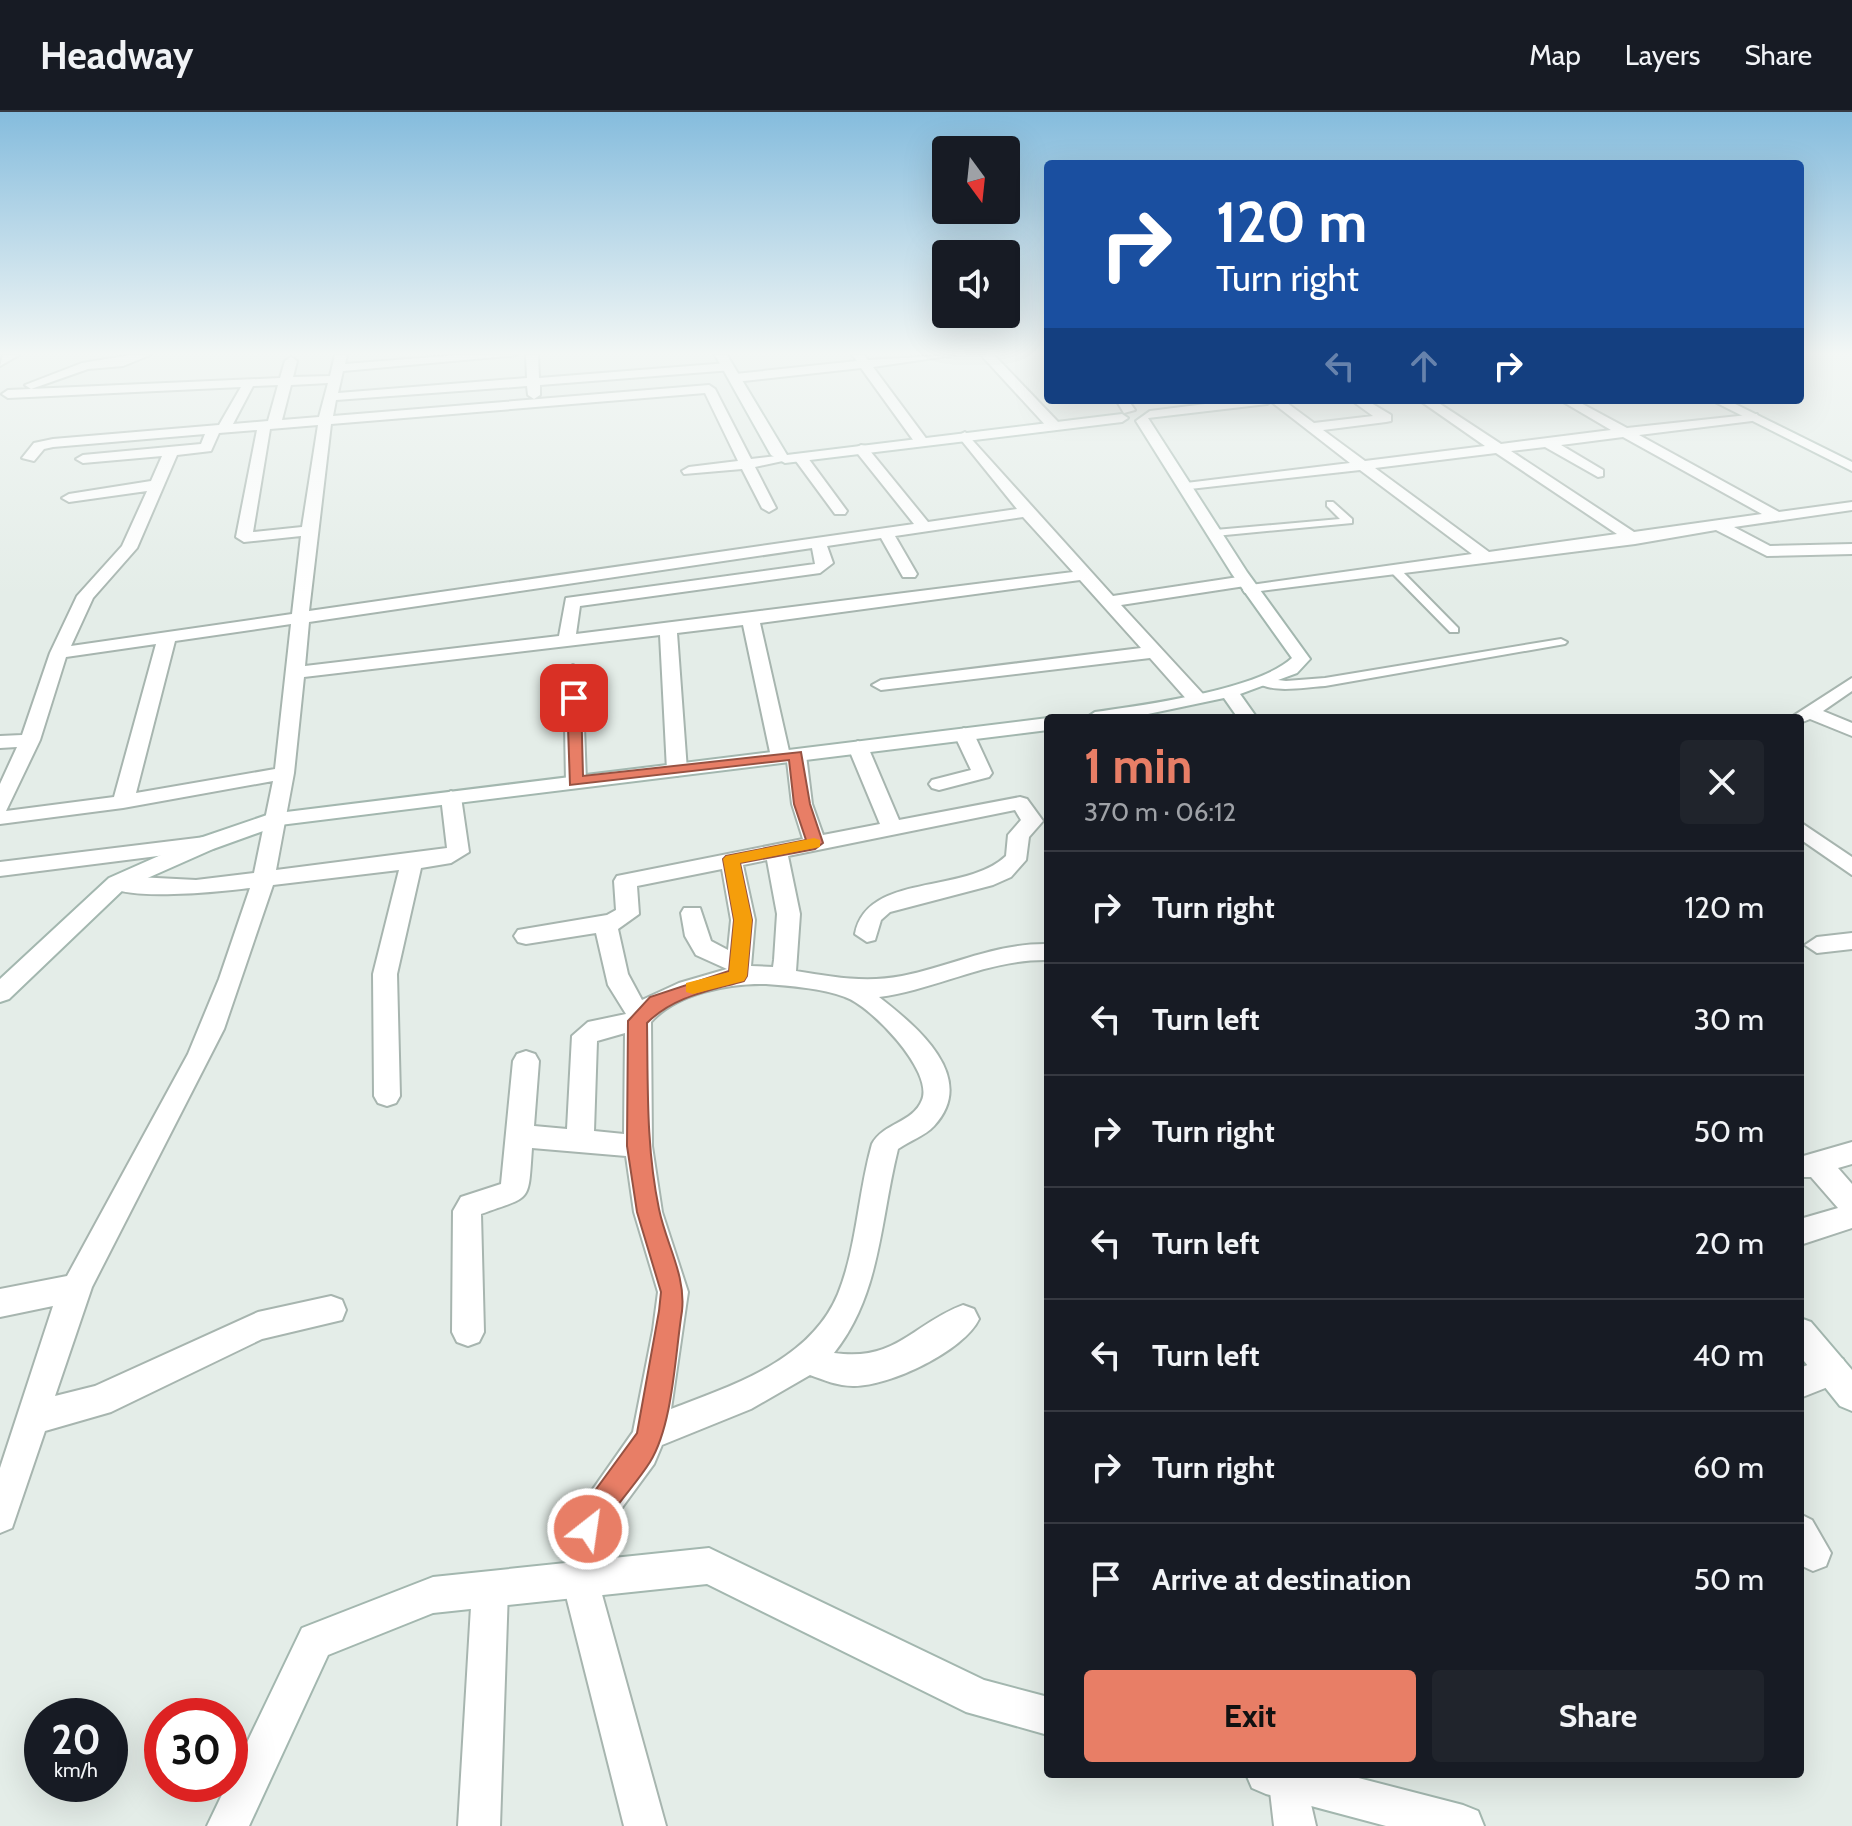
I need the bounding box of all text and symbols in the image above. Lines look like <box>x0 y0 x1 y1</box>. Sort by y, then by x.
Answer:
text: Headway <box>40 32 193 79</box>
text: Map <box>1529 38 1581 72</box>
text: Layers <box>1625 38 1700 72</box>
text: Share <box>1744 38 1812 72</box>
north arrow <box>932 136 1020 224</box>
map controls <box>932 136 1020 328</box>
text: 120 m <box>1216 188 1367 256</box>
icon: right <box>1084 192 1188 296</box>
button: sound <box>932 240 1020 328</box>
text: Turn right <box>1216 256 1359 300</box>
icon: left <box>1318 344 1362 388</box>
icon: ahead <box>1402 344 1446 388</box>
icon: right <box>1486 344 1530 388</box>
pin <box>540 664 608 732</box>
icon: arrive <box>552 676 596 720</box>
text: 1 min <box>1084 737 1192 795</box>
button: close <box>1680 740 1764 824</box>
text: 370 m · 06:12 <box>1084 796 1236 828</box>
icon: right <box>1084 885 1128 929</box>
text: Turn right <box>1152 889 1275 926</box>
text: 120 m <box>1684 889 1764 926</box>
icon: left <box>1084 997 1128 1041</box>
text: Turn left <box>1152 1001 1260 1038</box>
text: 30 m <box>1694 1001 1764 1038</box>
icon: right <box>1084 1109 1128 1153</box>
text: Turn right <box>1152 1113 1275 1150</box>
text: 50 m <box>1694 1113 1764 1150</box>
icon: left <box>1084 1221 1128 1265</box>
text: Turn left <box>1152 1225 1260 1262</box>
text: 20 m <box>1694 1225 1764 1262</box>
icon: left <box>1084 1333 1128 1377</box>
text: Turn left <box>1152 1337 1260 1374</box>
text: 40 m <box>1693 1337 1764 1374</box>
icon: right <box>1084 1445 1128 1489</box>
text: Turn right <box>1152 1449 1275 1486</box>
text: 60 m <box>1693 1449 1764 1486</box>
position arrow <box>546 1487 630 1571</box>
icon: arrive <box>1084 1557 1128 1601</box>
text: Arrive at destination <box>1152 1561 1412 1598</box>
text: 50 m <box>1694 1561 1764 1598</box>
button: Exit <box>1084 1670 1416 1762</box>
button: Share <box>1432 1670 1764 1762</box>
speed limit sign: 30 <box>144 1698 248 1802</box>
text: 20 <box>51 1715 101 1764</box>
text: km/h <box>54 1758 98 1782</box>

